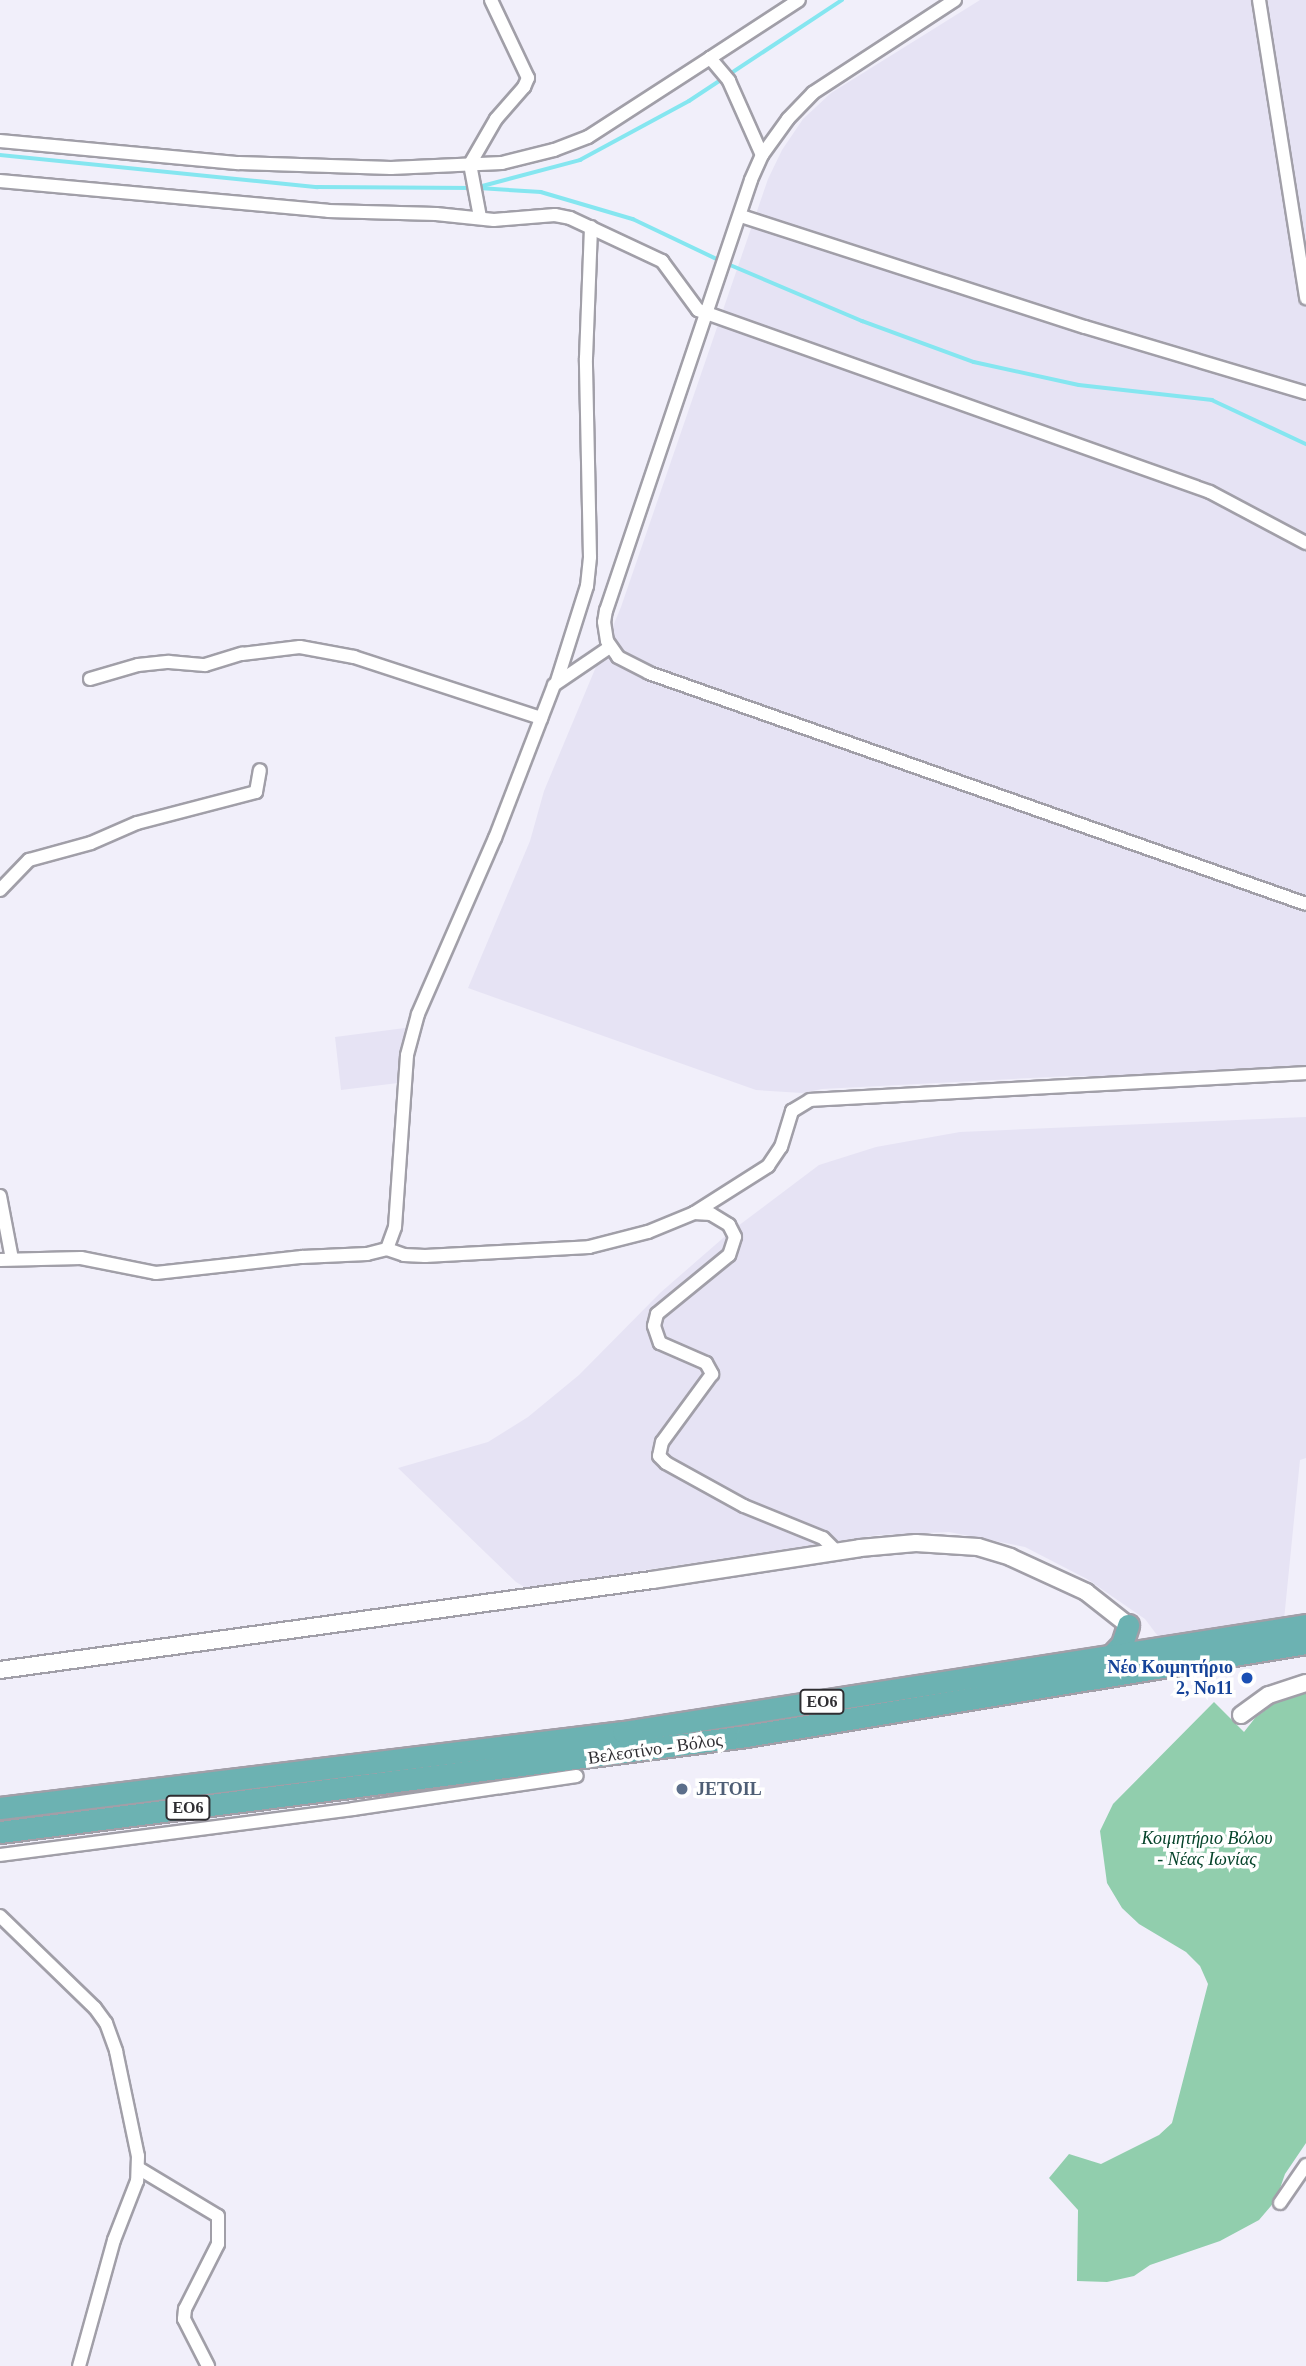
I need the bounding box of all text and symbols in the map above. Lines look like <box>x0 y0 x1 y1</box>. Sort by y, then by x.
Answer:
place label: Νέο Κοιμητήριο 2, Νο11 <box>1107 1657 1233 1700</box>
marker: Νέο Κοιμητήριο 2, Νο11 <box>1239 1670 1255 1686</box>
road number: ΕΟ6 <box>799 1690 845 1714</box>
street label: Βελεστίνο - Βόλος <box>586 1729 724 1769</box>
place label: JETOIL <box>696 1778 762 1800</box>
marker: JETOIL <box>674 1781 690 1797</box>
road number: ΕΟ6 <box>165 1796 211 1820</box>
park label: Κοιμητήριο Βόλου - Νέας Ιωνίας <box>1141 1828 1273 1870</box>

